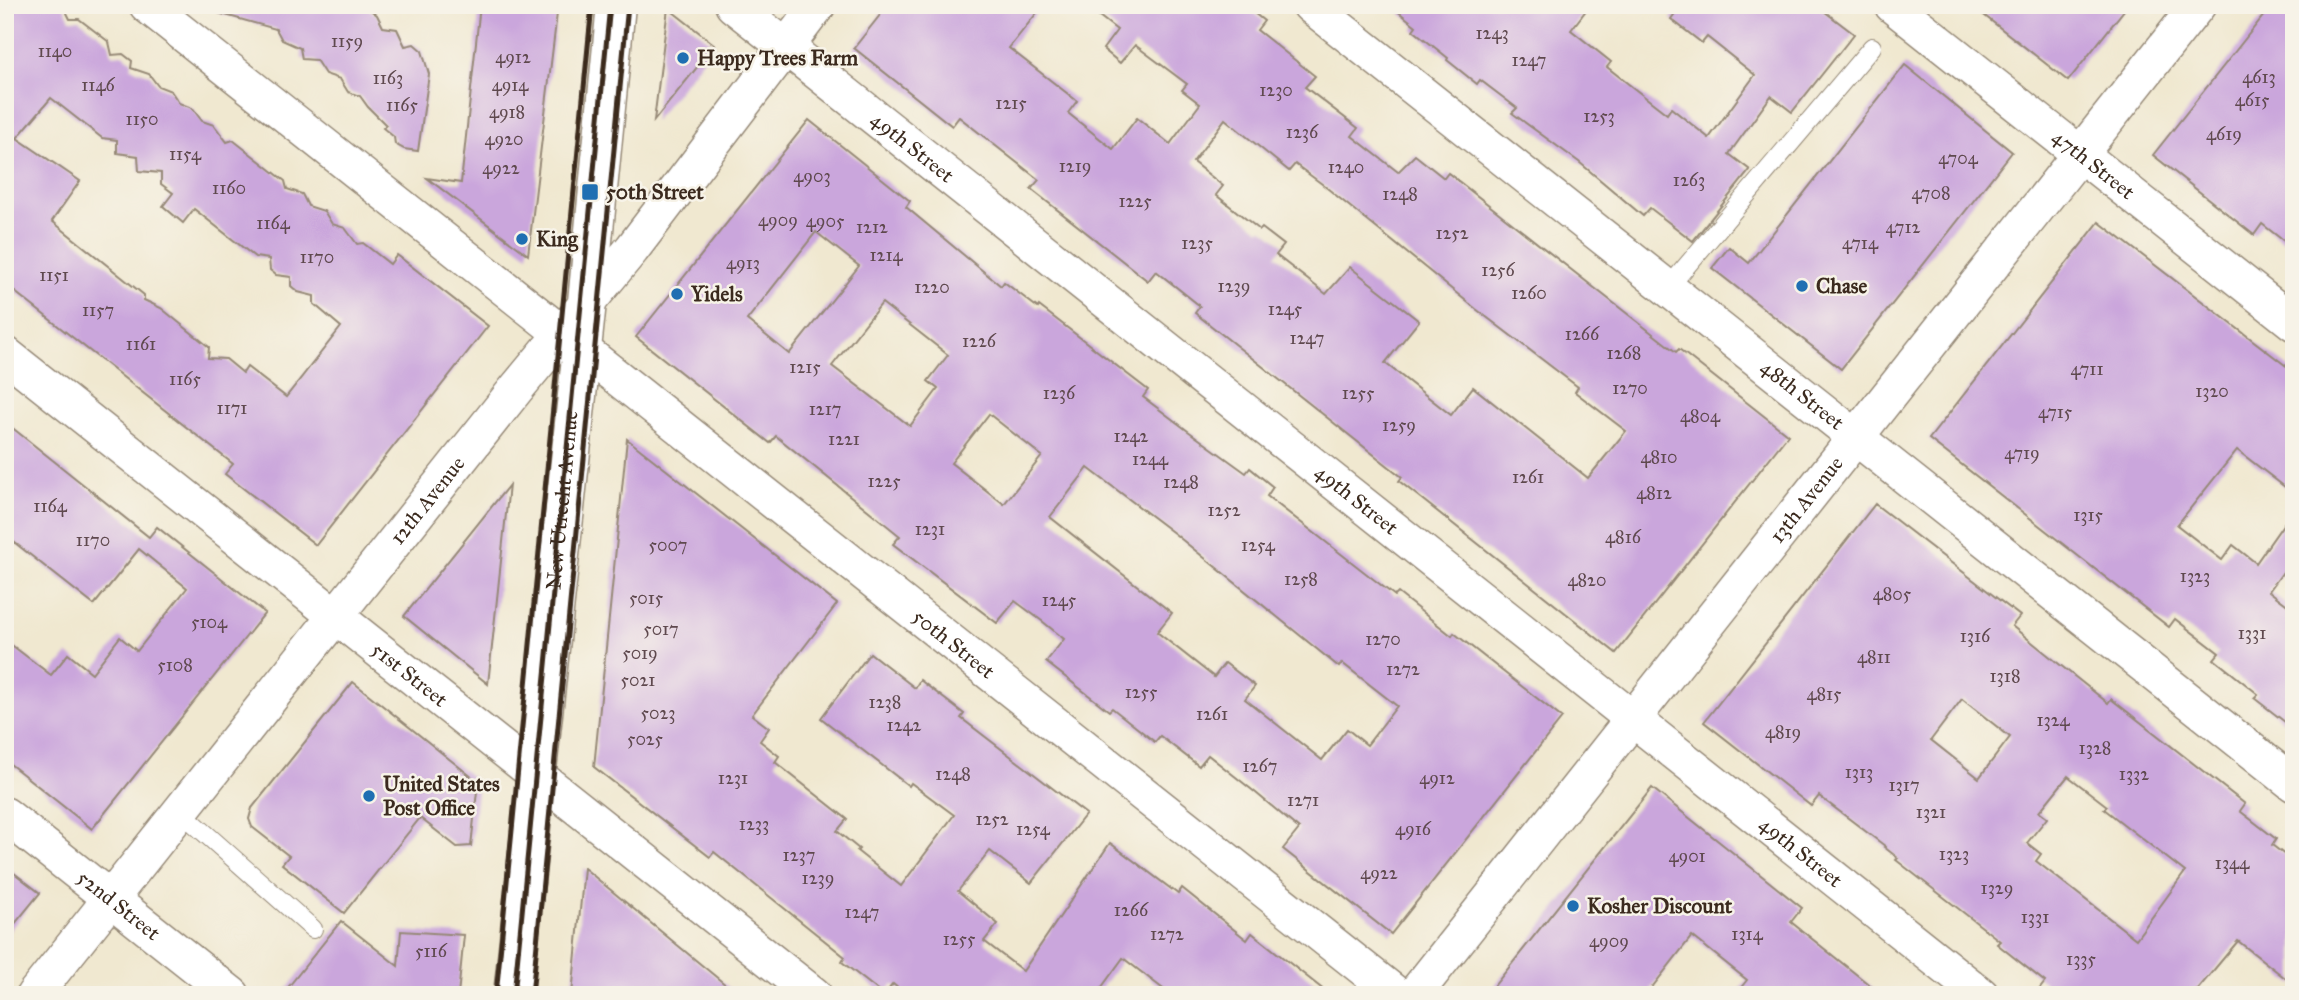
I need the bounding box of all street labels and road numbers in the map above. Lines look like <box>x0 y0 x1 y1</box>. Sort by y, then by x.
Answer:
street label: 49th Street <box>866 106 960 189</box>
street label: 47th Street <box>2047 124 2140 205</box>
street label: 48th Street <box>1756 354 1850 436</box>
street label: New Utrecht Avenue <box>540 409 584 591</box>
street label: 12th Avenue <box>384 451 471 550</box>
street label: 13th Avenue <box>1764 451 1849 548</box>
street label: 49th Street <box>1310 459 1404 541</box>
street label: 50th Street <box>907 603 1001 685</box>
street label: 51st Street <box>366 636 453 713</box>
street label: 49th Street <box>1754 811 1848 893</box>
street label: 52nd Street <box>72 864 166 946</box>

